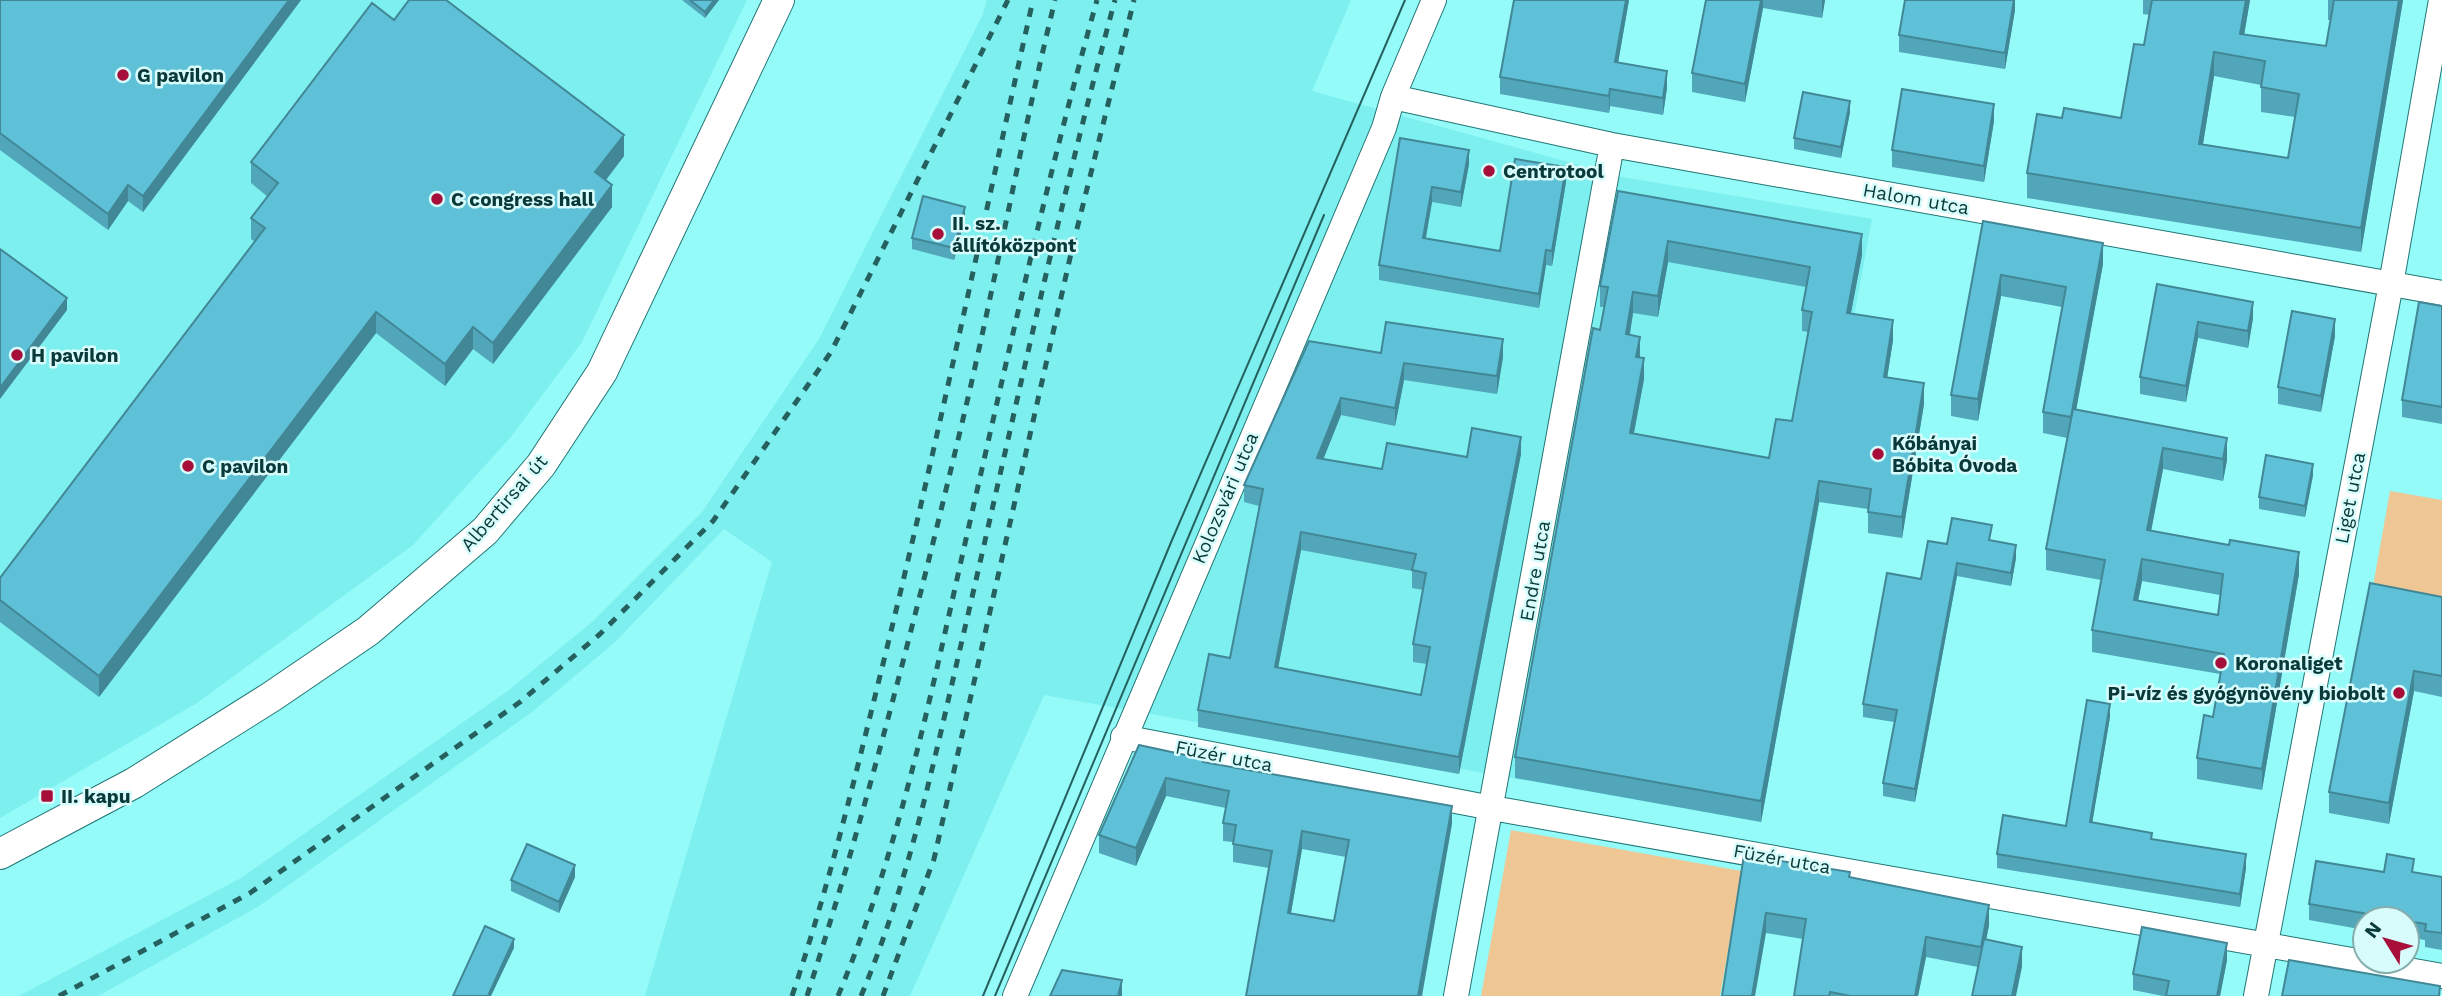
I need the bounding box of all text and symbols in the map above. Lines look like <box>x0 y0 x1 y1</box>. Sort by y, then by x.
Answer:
place label: G pavilon <box>137 64 224 87</box>
marker: G pavilon <box>115 67 131 83</box>
place label: Centrotool <box>1503 160 1604 183</box>
marker: Centrotool <box>1481 163 1497 179</box>
street label: Halom utca <box>1861 178 1971 220</box>
place label: C congress hall <box>451 188 595 211</box>
marker: C congress hall <box>429 191 445 207</box>
place label: II. sz. állítóközpont <box>952 212 1077 257</box>
marker: II. sz. állítóközpont <box>930 226 946 242</box>
place label: H pavilon <box>31 344 119 367</box>
marker: H pavilon <box>9 347 25 363</box>
street label: Kolozsvári utca <box>1187 428 1263 567</box>
place label: Kőbányai Bóbita Óvoda <box>1892 432 2017 477</box>
marker: Kőbányai Bóbita Óvoda <box>1870 446 1886 462</box>
street label: Albertirsai út <box>456 450 552 556</box>
street label: Liget utca <box>2330 450 2370 546</box>
place label: C pavilon <box>202 455 288 478</box>
marker: C pavilon <box>180 458 196 474</box>
street label: Endre utca <box>1515 519 1555 623</box>
place label: Koronaliget <box>2235 652 2343 675</box>
marker: Koronaliget <box>2213 655 2229 671</box>
place label: Pi-víz és gyógynövény biobolt <box>2107 682 2386 705</box>
marker: Pi-víz és gyógynövény biobolt <box>2391 685 2407 701</box>
street label: Füzér utca <box>1174 735 1275 777</box>
place label: II. kapu <box>61 785 130 808</box>
marker: II. kapu <box>39 788 55 804</box>
street label: Füzér utca <box>1732 839 1833 879</box>
north arrow <box>2351 905 2421 975</box>
text: N <box>2359 918 2386 943</box>

